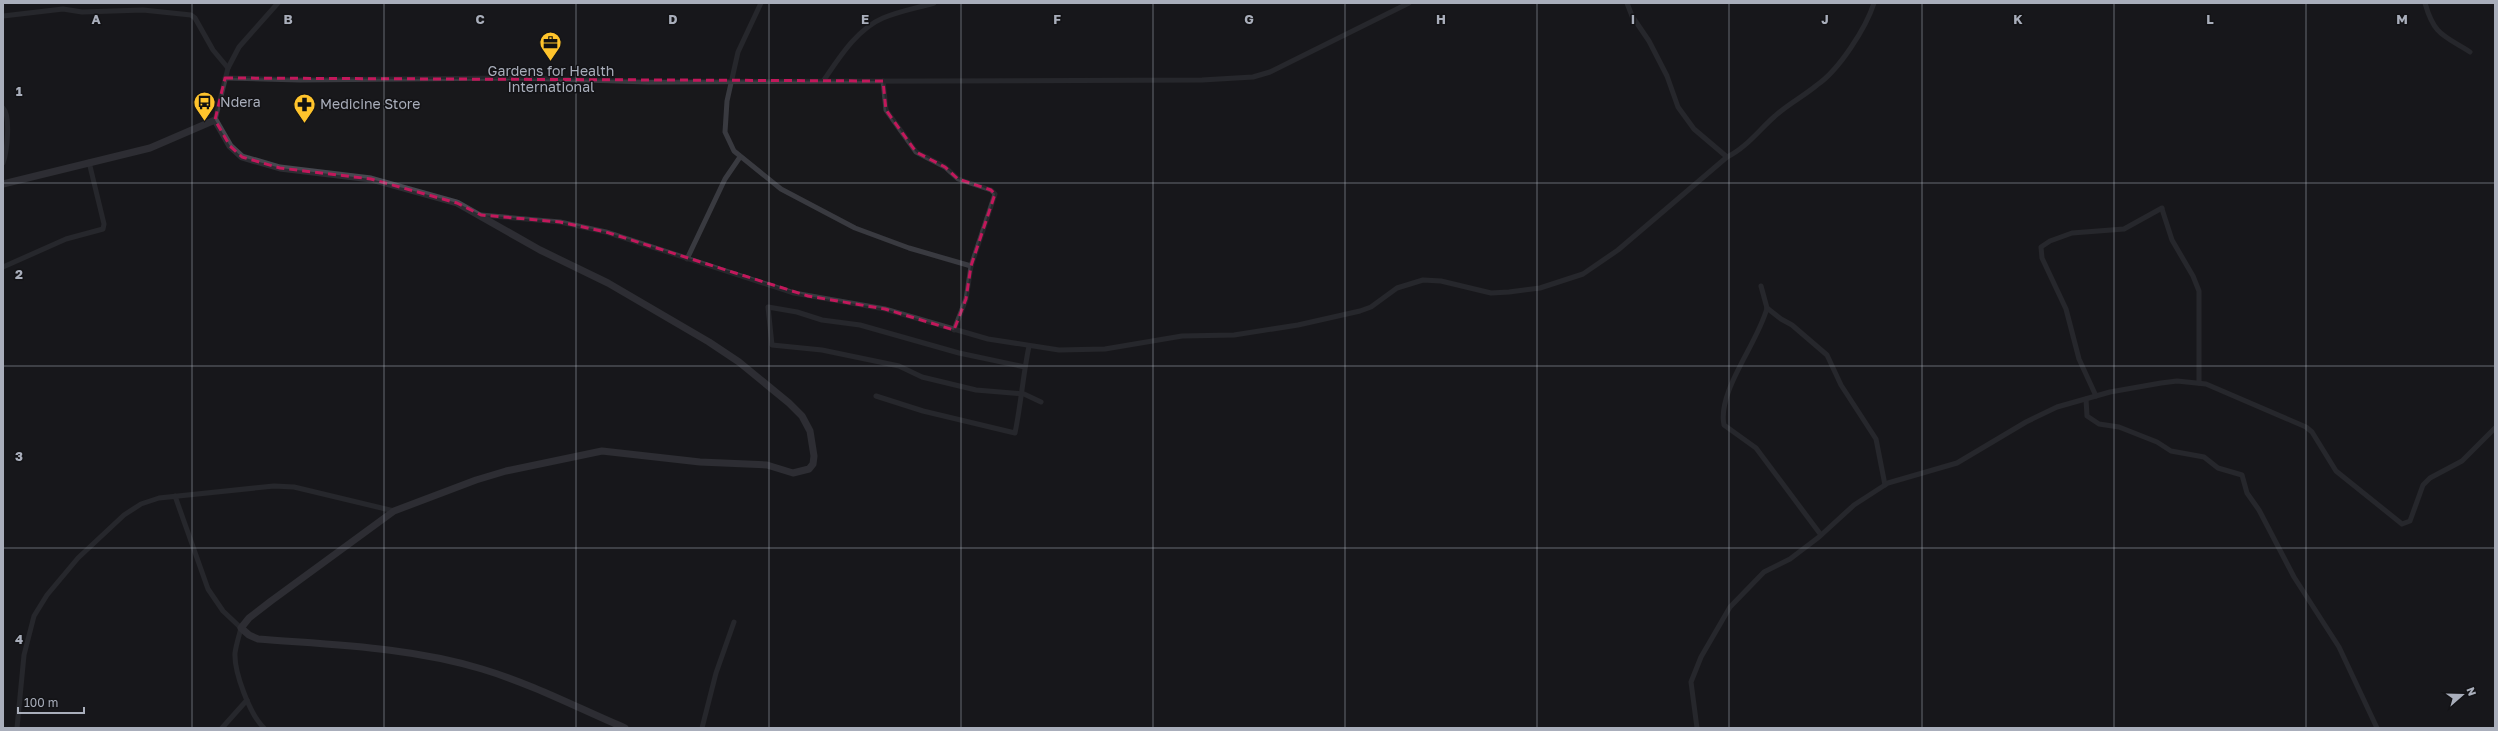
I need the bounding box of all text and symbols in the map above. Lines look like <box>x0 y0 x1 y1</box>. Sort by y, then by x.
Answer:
text: A <box>91 11 101 27</box>
text: B <box>283 11 293 27</box>
text: C <box>475 11 485 27</box>
text: D <box>668 11 678 27</box>
text: E <box>861 11 869 27</box>
text: F <box>1053 11 1061 27</box>
text: G <box>1244 11 1254 27</box>
text: H <box>1436 11 1446 27</box>
text: I <box>1631 11 1635 27</box>
text: J <box>1821 11 1829 27</box>
text: K <box>2013 11 2023 27</box>
text: L <box>2206 11 2214 27</box>
text: M <box>2396 11 2408 27</box>
office icon: Gardens for Health International <box>538 30 564 63</box>
place label: Gardens for Health International <box>488 62 614 95</box>
text: 1 <box>16 83 23 99</box>
bus stop icon: Ndera <box>191 89 217 122</box>
pharmacy icon: Medicine Store <box>291 91 317 124</box>
place label: Ndera <box>220 93 261 110</box>
place label: Medicine Store <box>320 95 420 112</box>
text: 2 <box>15 266 23 282</box>
text: 3 <box>15 448 23 464</box>
text: 4 <box>15 631 23 647</box>
north arrow <box>2442 675 2482 715</box>
text: N <box>2464 685 2479 698</box>
scale bar <box>18 689 84 715</box>
text: 100 m <box>24 695 58 710</box>

